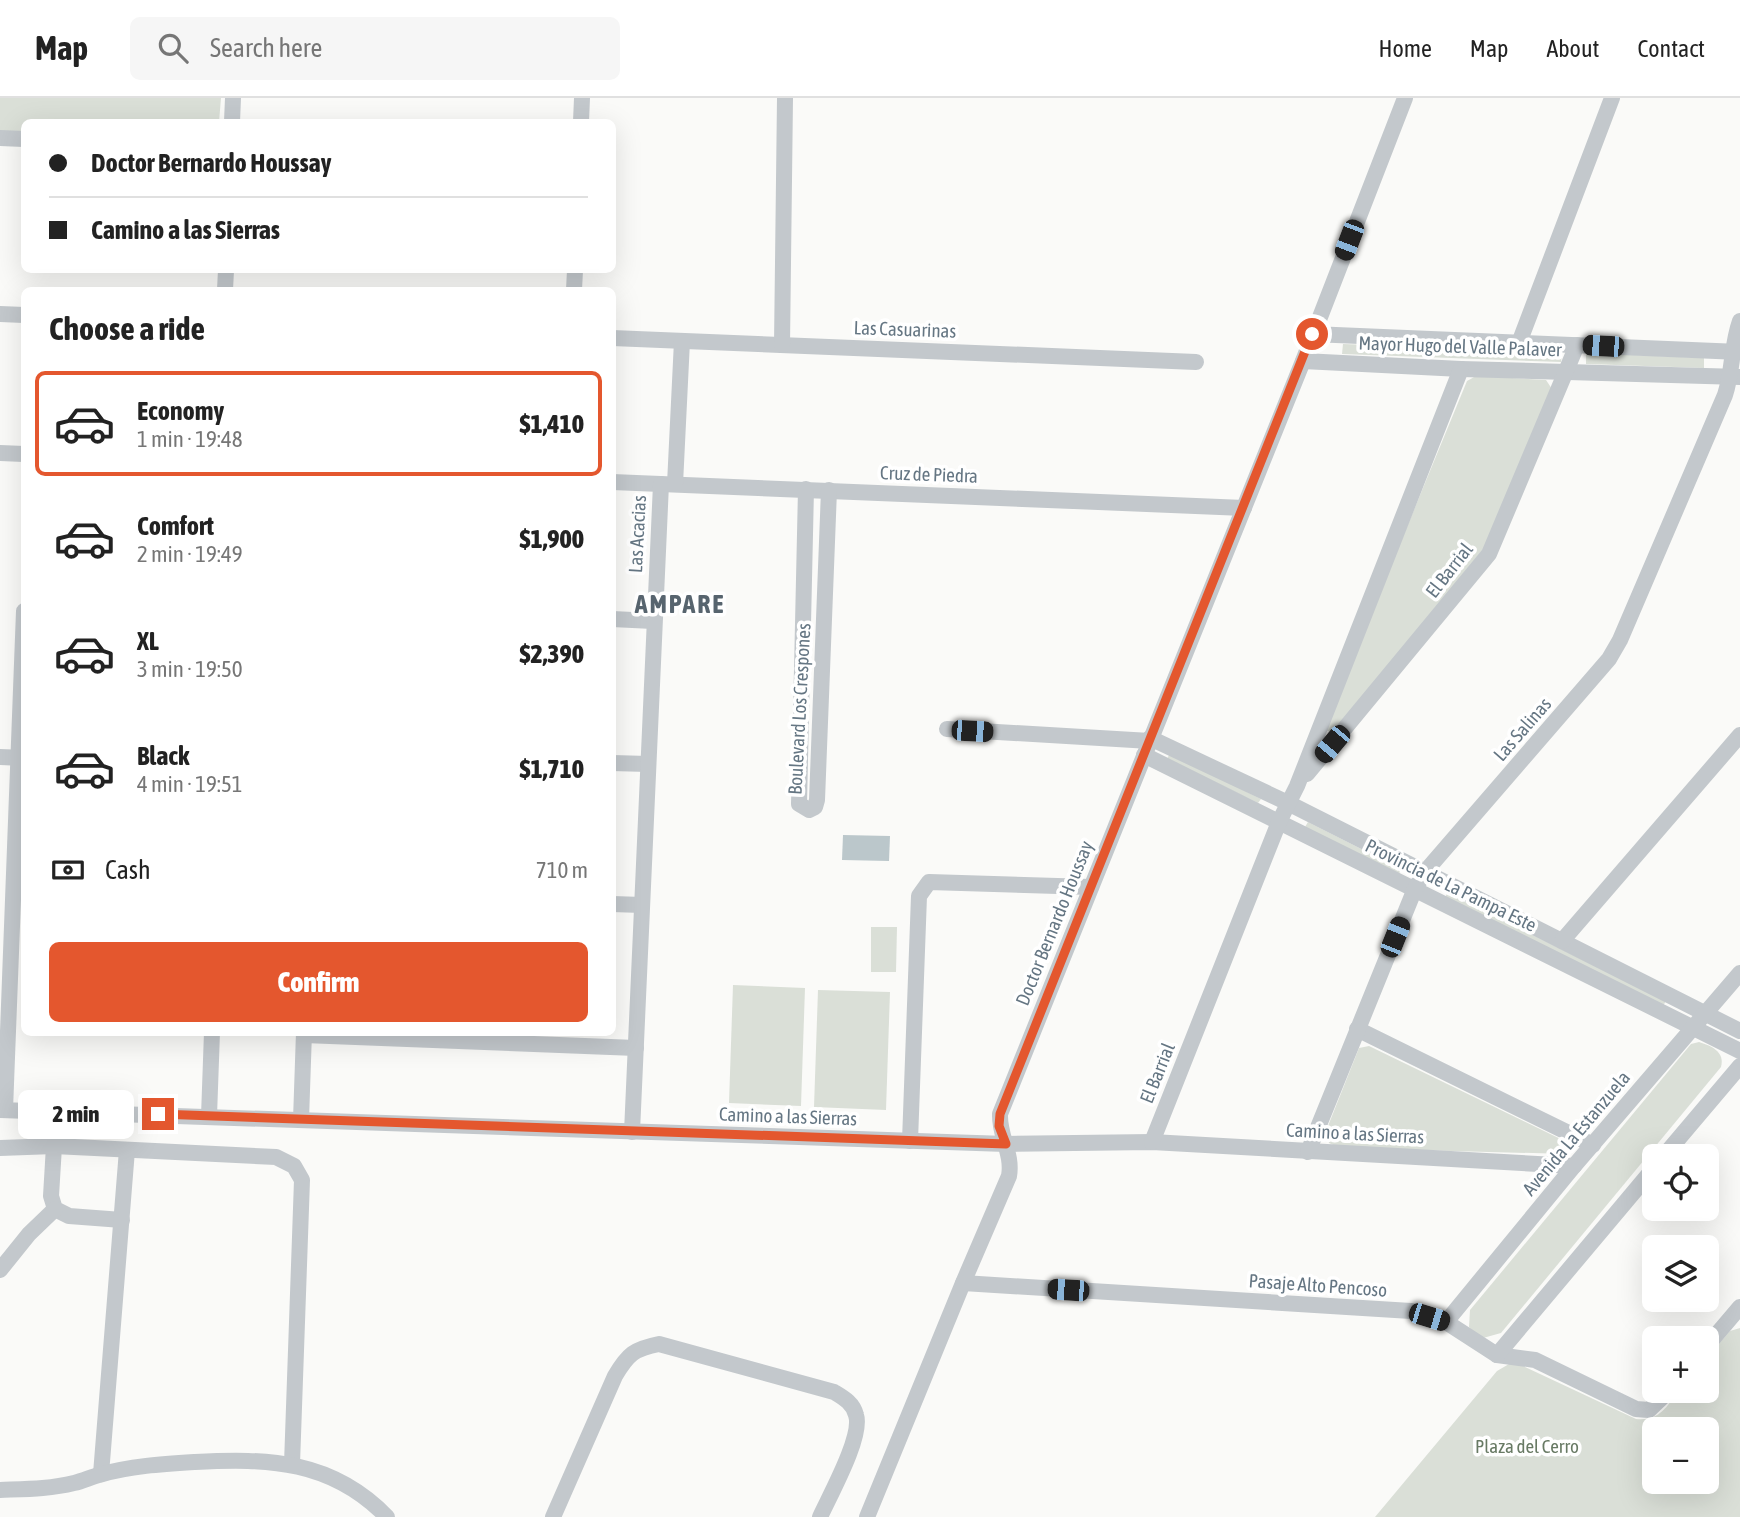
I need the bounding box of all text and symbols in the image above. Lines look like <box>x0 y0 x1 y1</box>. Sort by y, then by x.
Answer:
search box <box>130 17 620 80</box>
text: Map <box>35 29 88 67</box>
icon: search <box>154 29 192 67</box>
text: Search here <box>210 33 322 63</box>
text: Home <box>1378 35 1432 62</box>
text: Map <box>1470 35 1508 62</box>
text: About <box>1546 35 1599 62</box>
text: Contact <box>1637 35 1705 62</box>
text: Doctor Bernardo Houssay <box>91 148 331 178</box>
text: Camino a las Sierras <box>91 215 280 245</box>
car <box>1332 217 1367 263</box>
text: Choose a ride <box>49 310 205 347</box>
street label: Las Casuarinas <box>853 316 957 342</box>
route start <box>1296 318 1328 350</box>
street label: Mayor Hugo del Valle Palaver <box>1358 331 1562 361</box>
car <box>1582 334 1625 358</box>
icon: car <box>53 392 116 455</box>
text: Economy <box>137 396 224 426</box>
text: $1,410 <box>520 409 584 439</box>
text: 1 min · 19:48 <box>137 426 243 452</box>
street label: Cruz de Piedra <box>880 461 978 487</box>
street label: Las Acacias <box>624 494 650 573</box>
icon: car <box>53 507 116 570</box>
text: Comfort <box>137 511 214 541</box>
text: $1,900 <box>520 524 584 554</box>
street label: El Barrial <box>1421 538 1477 602</box>
text: 2 min · 19:49 <box>137 541 243 567</box>
district label: AMPARE <box>634 589 725 619</box>
icon: car <box>53 622 116 685</box>
street label: Boulevard Los Crespones <box>784 622 814 795</box>
text: XL <box>137 626 159 656</box>
text: $2,390 <box>520 639 584 669</box>
text: 3 min · 19:50 <box>137 656 243 682</box>
street label: Las Salinas <box>1489 693 1556 765</box>
car <box>951 719 994 743</box>
car <box>1311 721 1354 767</box>
icon: car <box>53 737 116 800</box>
text: Black <box>137 741 189 771</box>
text: $1,710 <box>520 754 584 784</box>
text: 4 min · 19:51 <box>137 771 243 797</box>
street label: Provincia de La Pampa Este <box>1362 834 1540 936</box>
street label: Doctor Bernardo Houssay <box>1011 837 1097 1009</box>
icon: cash <box>49 851 87 889</box>
text: Cash <box>105 855 151 885</box>
text: 710 m <box>536 857 588 883</box>
car <box>1378 914 1413 960</box>
button: Confirm <box>49 942 588 1022</box>
street label: El Barrial <box>1135 1040 1179 1106</box>
street label: Avenida La Estanzuela <box>1518 1066 1634 1200</box>
callout: 2 min <box>18 1090 134 1138</box>
route end <box>142 1098 174 1130</box>
text: 2 min <box>53 1101 99 1127</box>
street label: Camino a las Sierras <box>719 1103 858 1129</box>
street label: Camino a las Sierras <box>1285 1118 1425 1148</box>
map controls <box>1642 1144 1719 1494</box>
button: locate <box>1642 1144 1719 1221</box>
button: layers <box>1642 1235 1719 1312</box>
street label: Pasaje Alto Pencoso <box>1248 1269 1388 1301</box>
car <box>1047 1278 1090 1302</box>
car <box>1406 1301 1453 1333</box>
button: + <box>1642 1326 1719 1403</box>
button: − <box>1642 1417 1719 1494</box>
park label: Plaza del Cerro <box>1475 1435 1579 1457</box>

